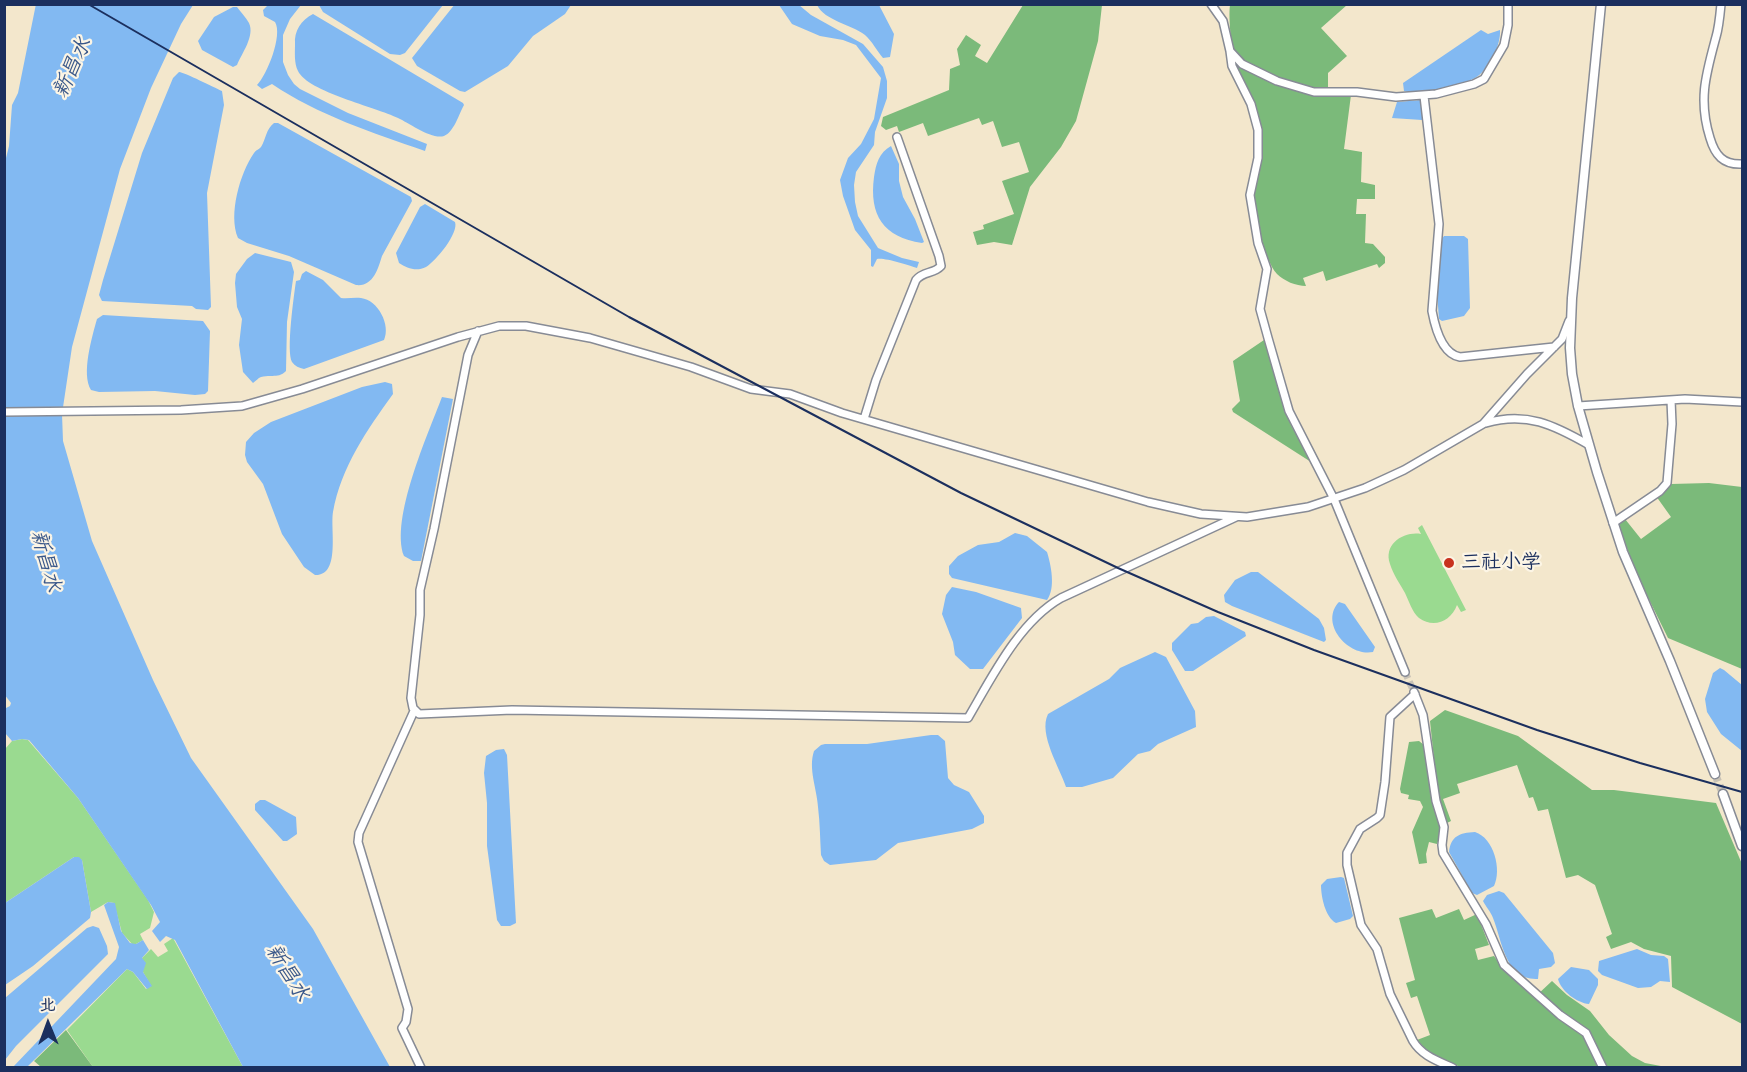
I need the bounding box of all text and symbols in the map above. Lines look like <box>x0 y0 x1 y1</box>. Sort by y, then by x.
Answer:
water label: 新昌水 <box>48 34 98 102</box>
water label: 新昌水 <box>25 527 65 595</box>
place label: 三社小学 <box>1461 551 1541 575</box>
marker: 三社小学 <box>1442 556 1456 570</box>
water label: 新昌水 <box>260 940 314 1006</box>
north arrow <box>18 994 78 1054</box>
text: 北 <box>39 996 56 1015</box>

